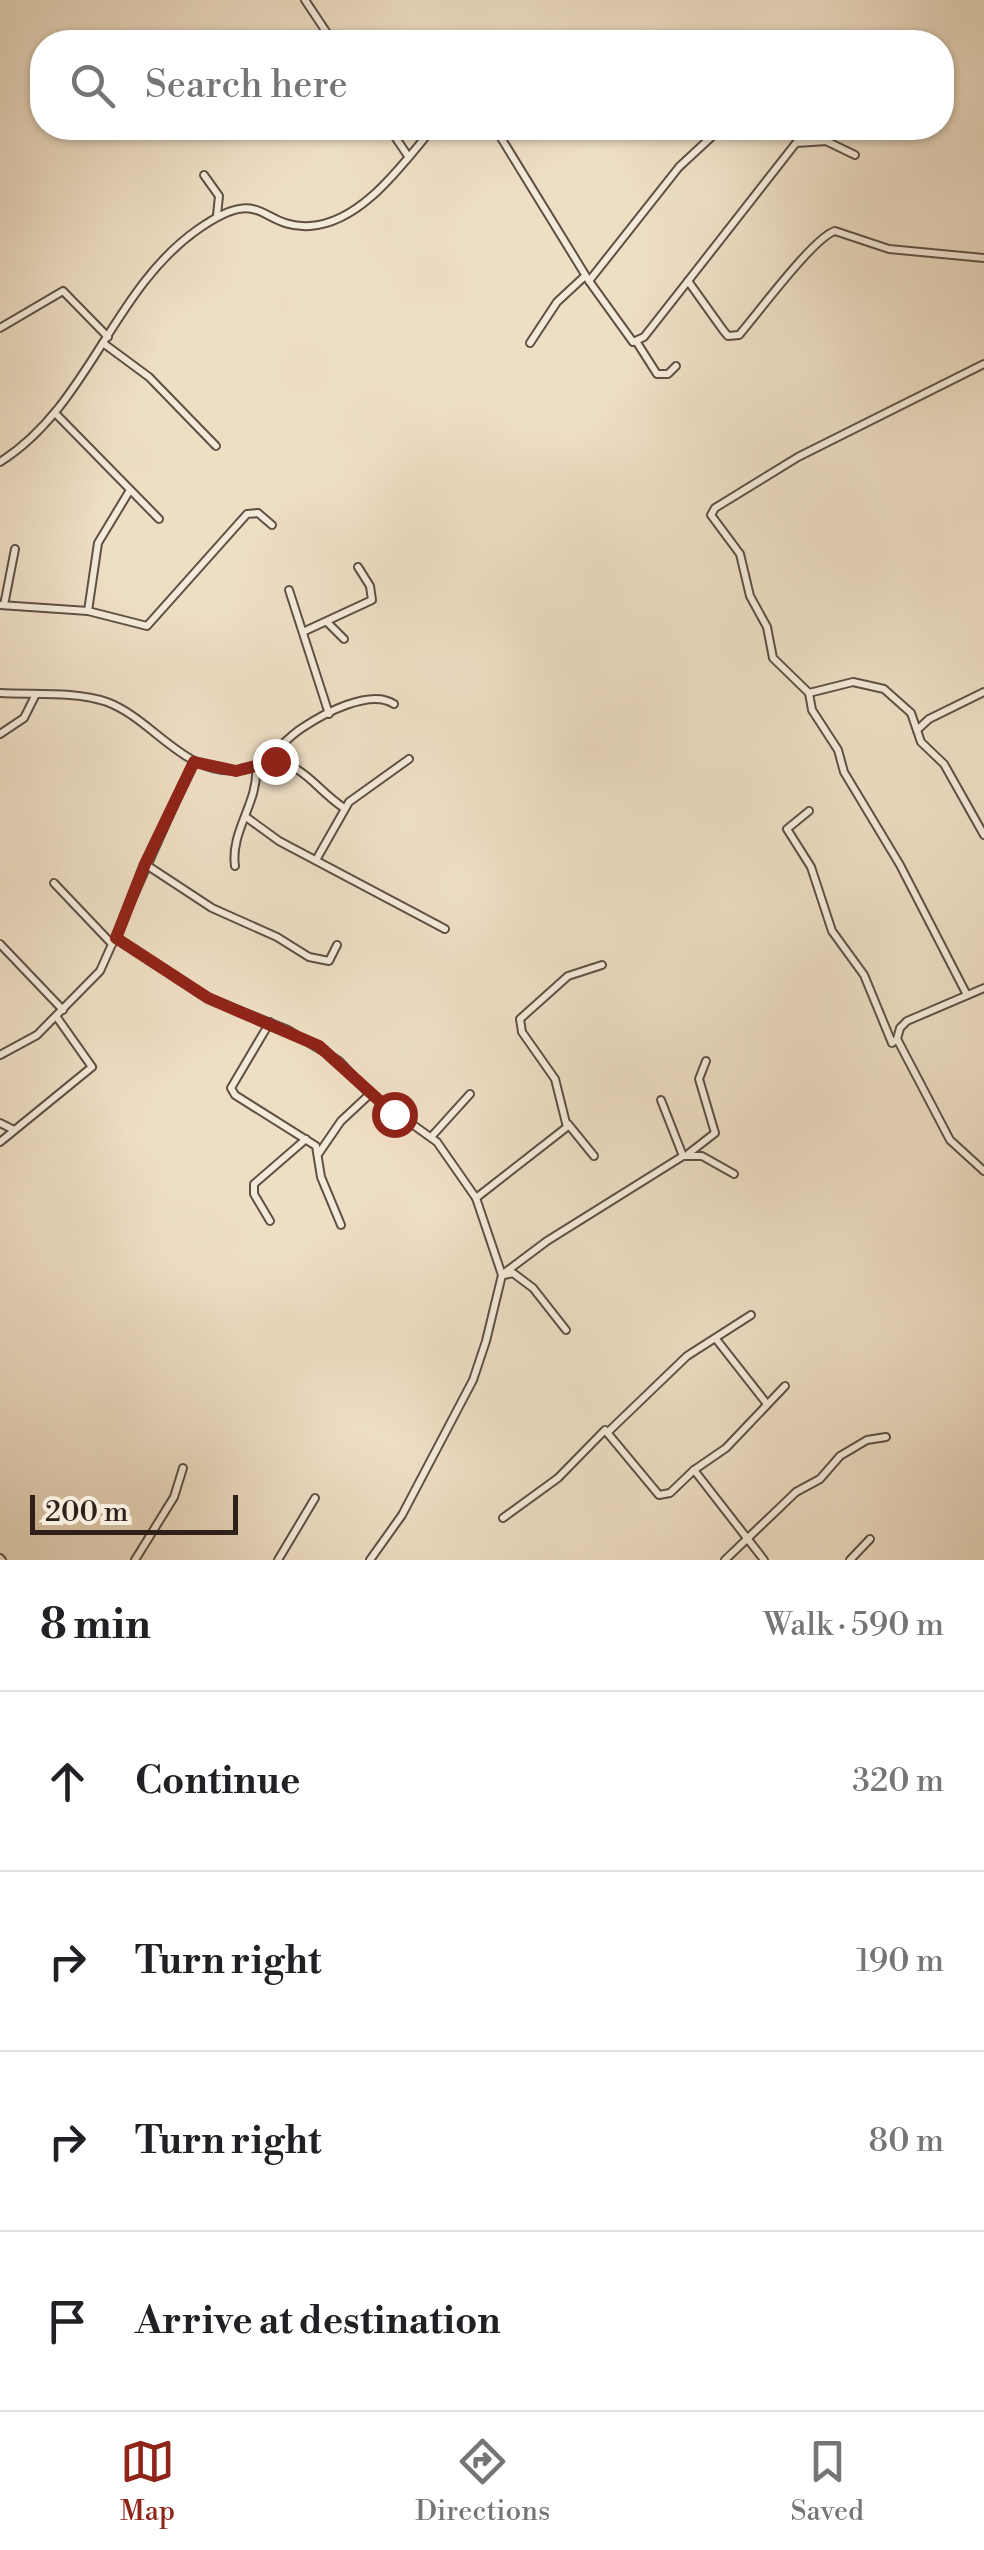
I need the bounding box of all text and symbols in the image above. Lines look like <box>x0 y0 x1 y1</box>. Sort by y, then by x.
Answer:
search box <box>30 30 954 140</box>
icon: search <box>65 58 120 113</box>
text: Search here <box>145 62 348 109</box>
route end <box>253 739 299 785</box>
route start <box>372 1092 418 1138</box>
scale bar <box>30 1490 238 1534</box>
text: 200 m <box>45 1495 128 1530</box>
text: 8 min <box>40 1599 151 1652</box>
text: Walk · 590 m <box>763 1605 944 1645</box>
icon: ahead <box>40 1754 95 1809</box>
text: Continue <box>135 1758 300 1805</box>
text: 320 m <box>852 1761 944 1801</box>
icon: right <box>40 1934 95 1989</box>
text: Turn right <box>135 1938 321 1985</box>
text: 190 m <box>856 1941 944 1981</box>
icon: right <box>40 2114 95 2169</box>
text: Turn right <box>135 2118 321 2165</box>
text: 80 m <box>869 2121 944 2161</box>
icon: arrive <box>40 2294 95 2349</box>
text: Arrive at destination <box>135 2298 501 2345</box>
tab: Map <box>120 2434 175 2529</box>
tab: Directions <box>415 2434 550 2529</box>
tab: Saved <box>790 2434 864 2529</box>

